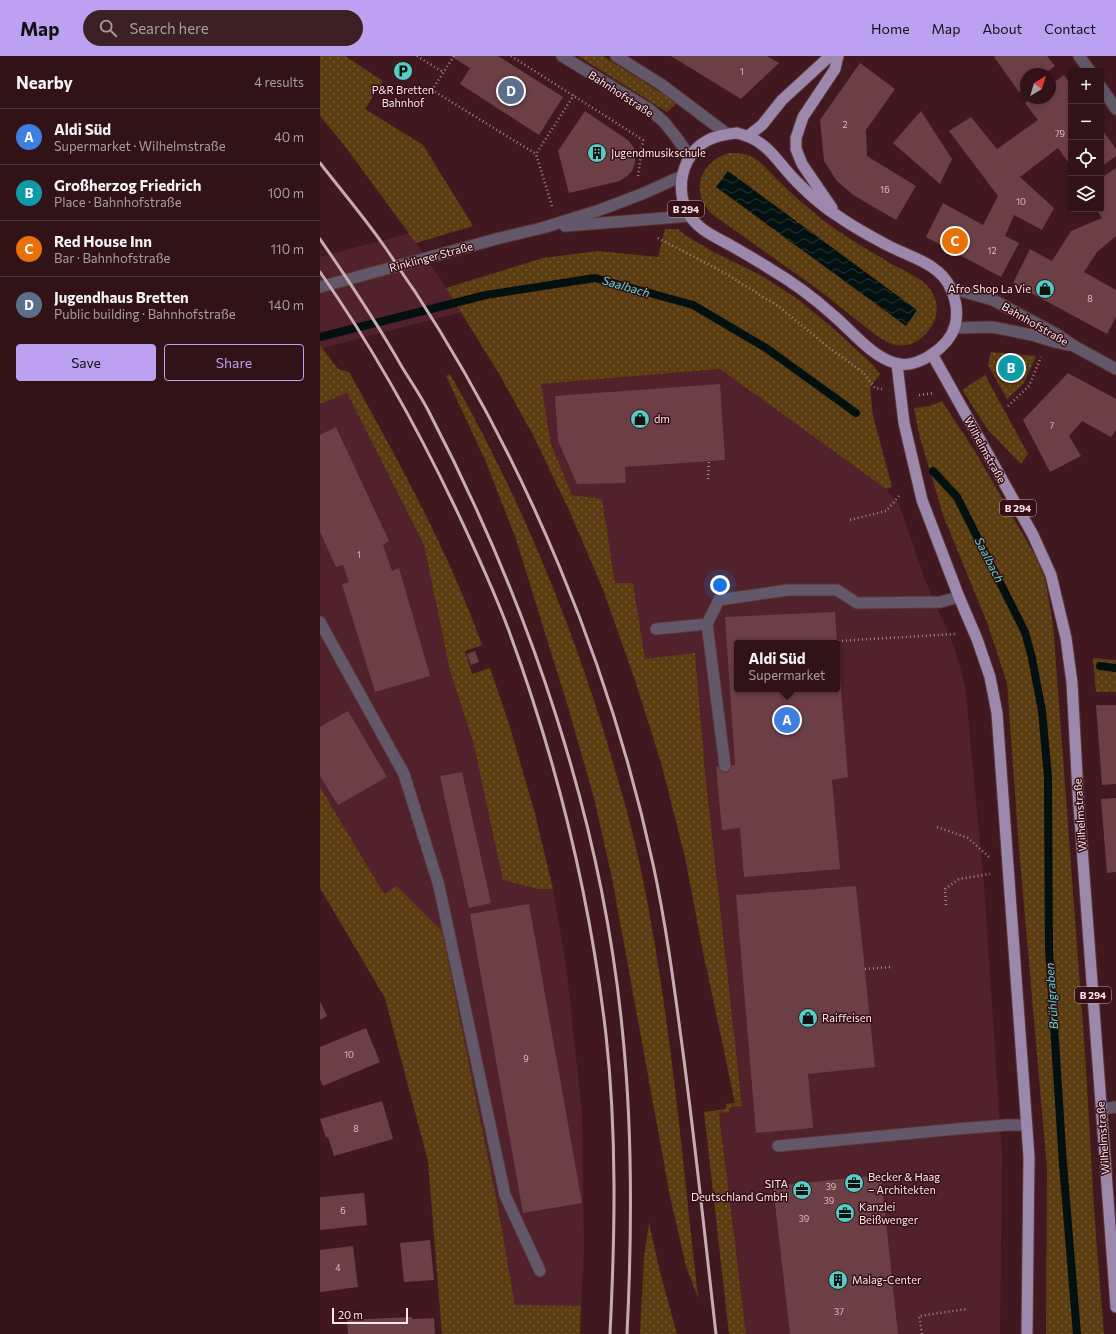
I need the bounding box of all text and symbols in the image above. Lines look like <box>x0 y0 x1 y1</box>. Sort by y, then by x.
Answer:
search box <box>83 10 363 46</box>
text: Map <box>20 17 59 40</box>
icon: search <box>97 17 119 39</box>
text: Search here <box>129 19 209 37</box>
text: Home <box>871 20 910 37</box>
text: Map <box>932 20 960 37</box>
text: About <box>982 20 1022 37</box>
text: Contact <box>1044 20 1096 37</box>
parking icon: P&R Bretten Bahnhof <box>392 60 414 82</box>
house number: 1 <box>740 66 744 77</box>
street label: Bahnhofstraße <box>587 68 656 119</box>
north arrow <box>1020 68 1056 104</box>
map controls <box>1068 68 1104 212</box>
button: + <box>1068 68 1104 104</box>
text: Nearby <box>16 72 73 93</box>
text: 4 results <box>254 74 304 90</box>
pin: D <box>498 76 524 106</box>
place label: P&R Bretten Bahnhof <box>372 83 434 109</box>
button: − <box>1068 104 1104 140</box>
house number: 2 <box>843 119 848 130</box>
text: Aldi Süd <box>54 120 111 138</box>
house number: 79 <box>1055 128 1065 139</box>
text: A <box>24 129 34 145</box>
text: 40 m <box>274 129 304 145</box>
text: Supermarket · Wilhelmstraße <box>54 138 226 154</box>
button: locate <box>1068 140 1104 176</box>
building icon: Jugendmusikschule <box>586 142 608 164</box>
place label: Jugendmusikschule <box>611 146 706 160</box>
text: Großherzog Friedrich <box>54 176 201 194</box>
button: layers <box>1068 176 1104 212</box>
house number: 16 <box>880 184 890 195</box>
text: B <box>25 185 33 201</box>
text: 100 m <box>268 185 304 201</box>
text: Place · Bahnhofstraße <box>54 194 182 210</box>
house number: 10 <box>1016 196 1026 207</box>
road number: B 294 <box>668 201 704 217</box>
pin: C <box>942 226 968 256</box>
text: Red House Inn <box>54 232 152 250</box>
street label: Rinklinger Straße <box>388 239 474 274</box>
text: C <box>25 241 33 257</box>
text: 110 m <box>271 241 304 257</box>
house number: 12 <box>988 245 996 256</box>
text: Bar · Bahnhofstraße <box>54 250 170 266</box>
water label: Saalbach <box>601 273 652 300</box>
shop icon: Afro Shop La Vie <box>1034 278 1056 300</box>
place label: Afro Shop La Vie <box>948 282 1031 295</box>
text: Jugendhaus Bretten <box>54 288 189 306</box>
house number: 8 <box>1087 293 1093 304</box>
text: D <box>24 297 34 313</box>
text: 140 m <box>268 297 304 313</box>
street label: Bahnhofstraße <box>1000 299 1071 348</box>
text: Public building · Bahnhofstraße <box>54 306 236 322</box>
button: Save <box>16 344 156 381</box>
button: Share <box>164 344 304 381</box>
pin: B <box>998 353 1024 383</box>
shop icon: dm <box>629 408 651 430</box>
place label: dm <box>654 412 670 425</box>
street label: Wilhelmstraße <box>962 415 1009 485</box>
house number: 7 <box>1050 420 1055 431</box>
road number: B 294 <box>1000 500 1036 516</box>
water label: Saalbach <box>973 535 1007 585</box>
house number: 1 <box>357 549 361 560</box>
your location <box>710 575 730 595</box>
popup <box>734 640 840 692</box>
text: Aldi Süd <box>749 649 806 667</box>
text: Supermarket <box>749 667 825 683</box>
pin: A <box>774 705 800 735</box>
street label: Wilhelmstraße <box>1070 778 1089 852</box>
water label: Brühlgraben <box>1042 962 1060 1030</box>
road number: B 294 <box>1075 987 1111 1003</box>
shop icon: Raiffeisen <box>797 1007 819 1029</box>
place label: Raiffeisen <box>822 1011 872 1024</box>
house number: 10 <box>344 1049 354 1060</box>
house number: 9 <box>523 1053 529 1064</box>
street label: Wilhelmstraße <box>1093 1101 1112 1175</box>
house number: 8 <box>353 1123 359 1134</box>
place label: Becker & Haag – Architekten <box>868 1170 940 1196</box>
office icon: Becker & Haag – Architekten <box>843 1172 865 1194</box>
place label: SITA Deutschland GmbH <box>691 1177 788 1203</box>
office icon: SITA Deutschland GmbH <box>791 1179 813 1201</box>
house number: 39 <box>826 1181 836 1192</box>
house number: 39 <box>824 1195 834 1206</box>
place label: Kanzlei Beißwenger <box>859 1200 919 1226</box>
office icon: Kanzlei Beißwenger <box>834 1202 856 1224</box>
house number: 6 <box>340 1205 346 1216</box>
house number: 39 <box>799 1213 809 1224</box>
house number: 4 <box>335 1262 341 1273</box>
building icon: Malag-Center <box>827 1269 849 1291</box>
place label: Malag-Center <box>852 1273 922 1286</box>
scale bar <box>332 1306 408 1325</box>
house number: 37 <box>834 1306 844 1317</box>
text: 20 m <box>338 1308 363 1321</box>

